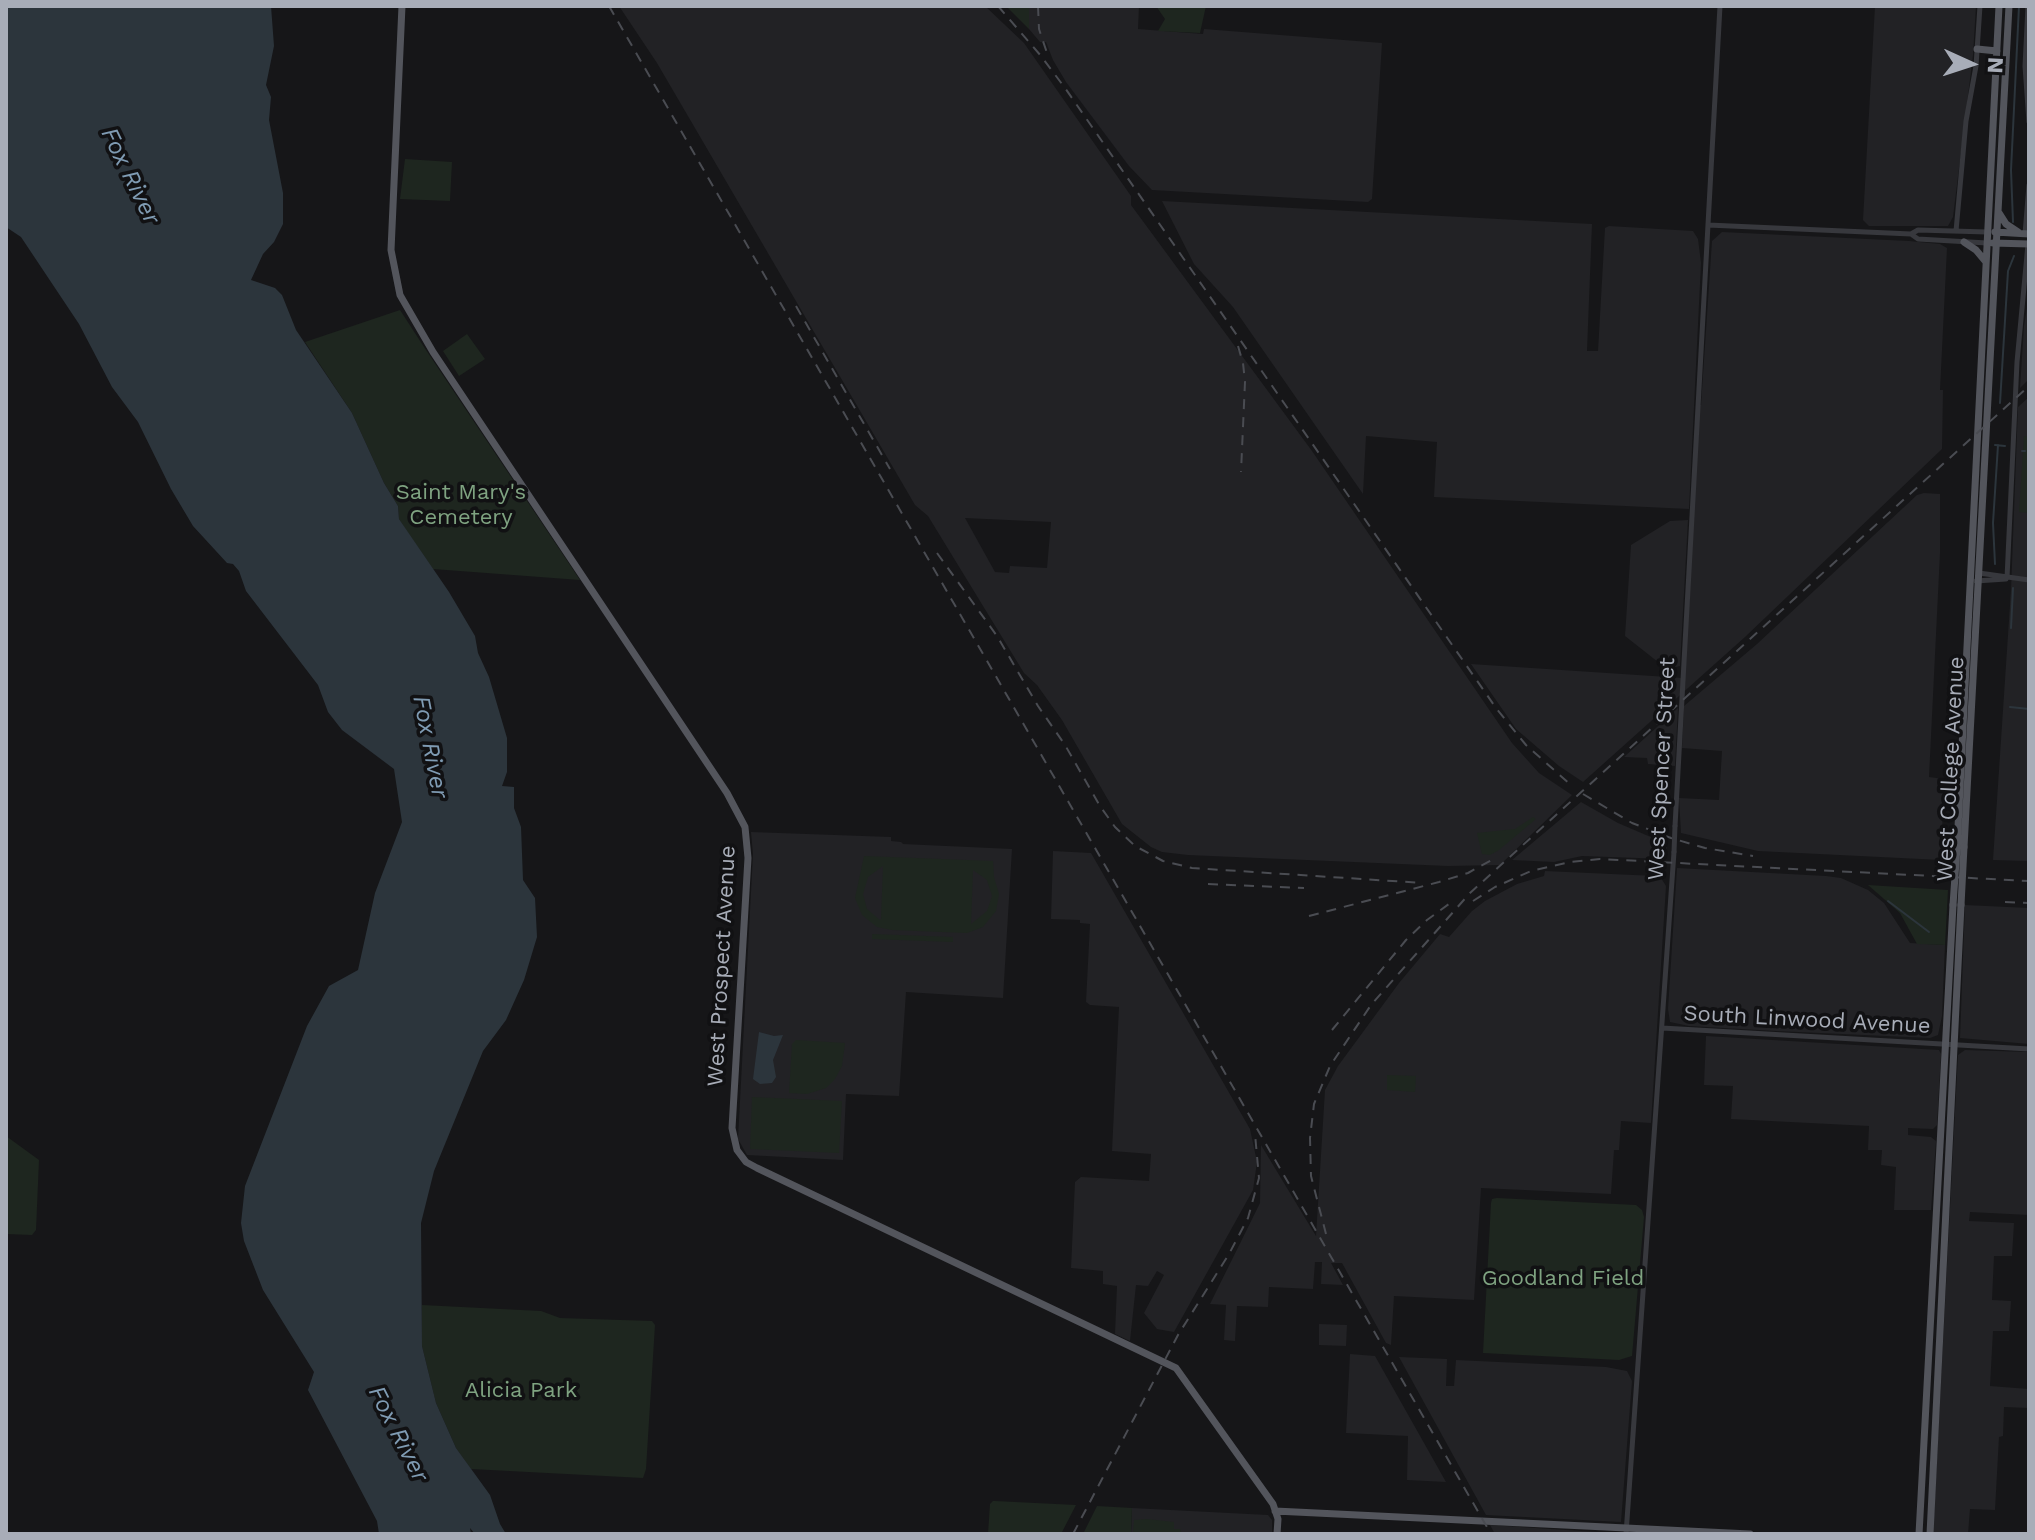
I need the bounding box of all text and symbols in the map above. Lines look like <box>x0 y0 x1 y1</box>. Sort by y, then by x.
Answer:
north arrow <box>1931 24 2011 104</box>
text: N <box>1983 56 2008 74</box>
water label: Fox River <box>94 123 166 229</box>
park label: Saint Mary's Cemetery <box>396 480 526 532</box>
street label: West College Avenue <box>1932 656 1970 882</box>
street label: West Spencer Street <box>1643 657 1681 881</box>
water label: Fox River <box>406 693 454 801</box>
street label: West Prospect Avenue <box>702 845 742 1087</box>
street label: South Linwood Avenue <box>1683 1000 1931 1040</box>
park label: Goodland Field <box>1482 1266 1644 1292</box>
park label: Alicia Park <box>465 1378 577 1404</box>
water label: Fox River <box>362 1381 434 1487</box>

